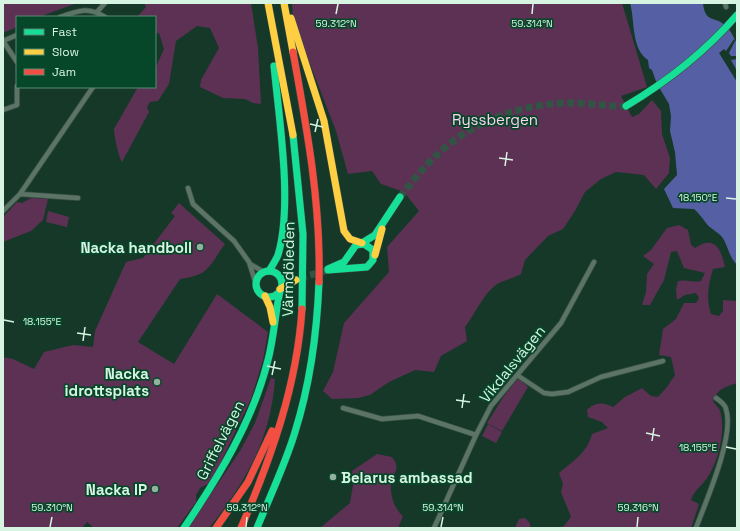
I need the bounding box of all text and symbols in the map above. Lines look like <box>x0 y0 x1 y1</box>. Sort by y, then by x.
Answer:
legend <box>16 16 156 88</box>
text: 59.312°N <box>315 17 357 30</box>
text: 59.314°N <box>511 17 553 30</box>
text: Fast <box>52 24 77 40</box>
text: Slow <box>52 44 79 60</box>
text: Jam <box>52 64 76 80</box>
park label: Ryssbergen <box>452 110 538 129</box>
text: 18.150°E <box>679 191 718 204</box>
street label: Värmdöleden <box>278 221 298 317</box>
place label: Nacka handboll <box>80 238 192 257</box>
marker: Nacka handboll <box>195 242 205 252</box>
text: 18.155°E <box>23 315 61 328</box>
street label: Vikdalsvägen <box>475 321 549 407</box>
place label: Nacka idrottsplats <box>65 364 149 400</box>
marker: Nacka idrottsplats <box>152 377 162 387</box>
street label: Griffelvägen <box>192 397 248 483</box>
text: 18.155°E <box>679 441 717 454</box>
place label: Belarus ambassad <box>341 468 473 487</box>
marker: Belarus ambassad <box>328 472 338 482</box>
place label: Nacka IP <box>86 480 147 499</box>
marker: Nacka IP <box>150 484 160 494</box>
text: 59.310°N <box>31 501 73 514</box>
text: 59.312°N <box>226 501 268 514</box>
text: 59.314°N <box>422 501 464 514</box>
text: 59.316°N <box>617 501 659 514</box>

